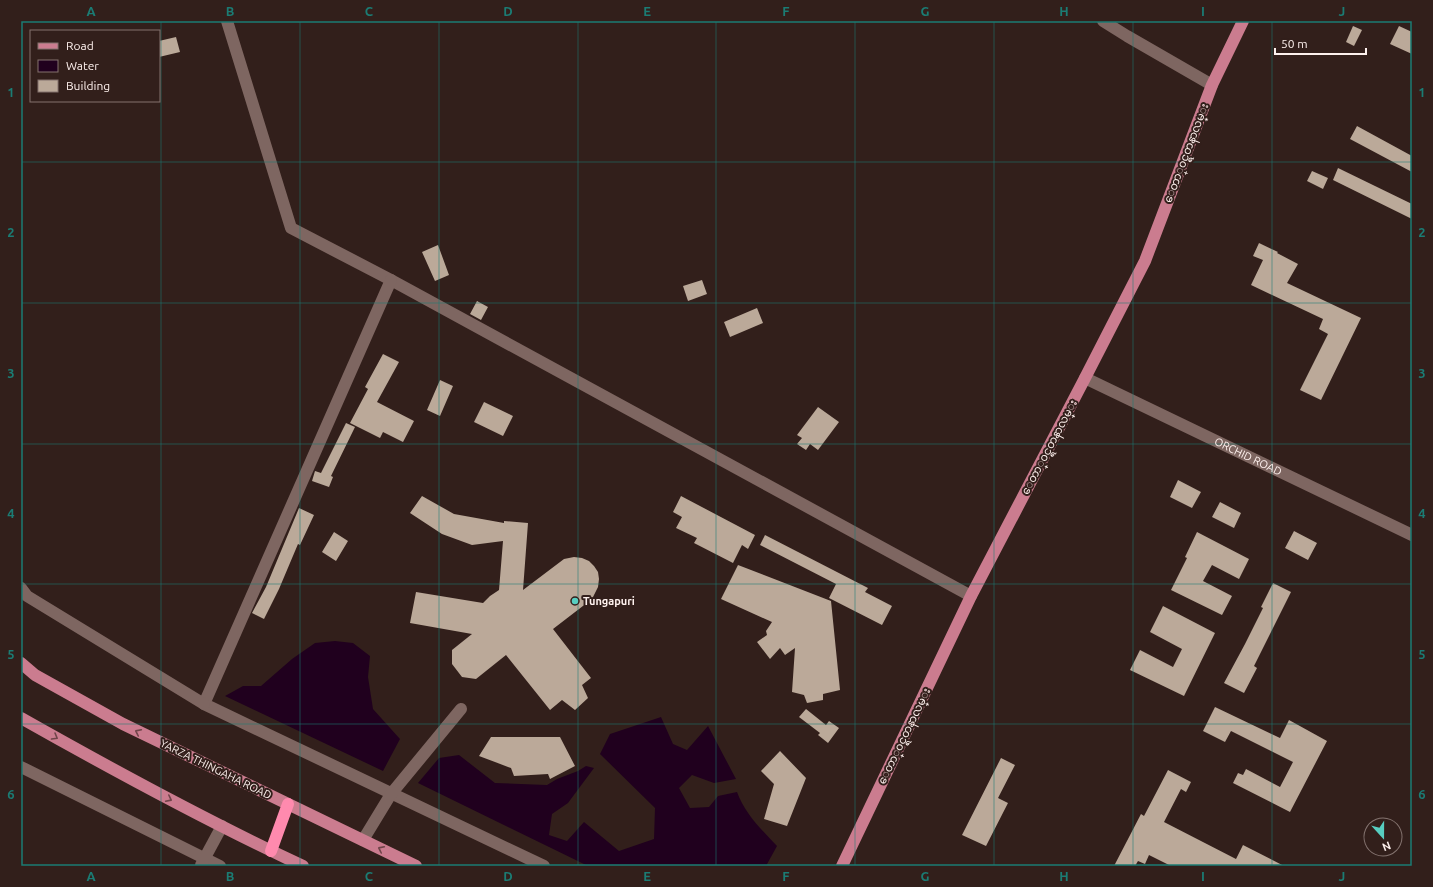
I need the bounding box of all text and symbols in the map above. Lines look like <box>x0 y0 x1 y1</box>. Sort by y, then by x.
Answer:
text: A <box>86 4 96 18</box>
text: B <box>226 4 235 18</box>
text: C <box>365 4 374 18</box>
text: D <box>503 4 513 18</box>
text: E <box>643 4 651 18</box>
text: F <box>782 4 790 18</box>
text: G <box>921 4 930 18</box>
text: H <box>1059 4 1069 18</box>
text: I <box>1201 4 1205 18</box>
text: J <box>1339 4 1345 18</box>
legend <box>30 30 160 102</box>
scale bar <box>1275 30 1366 56</box>
text: 50 m <box>1281 37 1308 50</box>
text: Road <box>66 39 94 52</box>
text: Water <box>66 59 99 72</box>
text: Building <box>66 79 110 92</box>
text: 1 <box>7 85 15 99</box>
text: 1 <box>1418 85 1426 99</box>
street label: ေတာ္၀င္ရတနာလမ္း <box>1162 101 1214 206</box>
text: 2 <box>7 225 15 239</box>
text: 2 <box>1418 225 1426 239</box>
text: 3 <box>7 366 15 380</box>
text: 3 <box>1418 366 1426 380</box>
street label: ေတာ္၀င္ရတနာလမ္း <box>1019 398 1082 498</box>
street label: ORCHID ROAD <box>1213 435 1284 478</box>
text: 4 <box>7 506 15 520</box>
text: 4 <box>1418 506 1426 520</box>
place label: Tungapuri <box>583 595 635 607</box>
marker: Tungapuri <box>570 596 580 606</box>
text: 5 <box>7 647 15 661</box>
text: 5 <box>1418 647 1426 661</box>
street label: ေတာ္၀င္ရတနာလမ္း <box>876 686 936 787</box>
one-way arrow <box>135 729 142 737</box>
one-way arrow <box>51 733 58 740</box>
street label: YARZA THINGAHA ROAD <box>158 737 274 801</box>
text: 6 <box>7 787 15 801</box>
text: 6 <box>1418 787 1426 801</box>
one-way arrow <box>165 794 173 801</box>
north arrow <box>1363 817 1403 857</box>
text: N <box>1381 839 1393 853</box>
one-way arrow <box>378 846 386 854</box>
text: A <box>86 869 96 883</box>
text: B <box>226 869 235 883</box>
text: C <box>365 869 374 883</box>
text: D <box>503 869 513 883</box>
text: E <box>643 869 651 883</box>
text: F <box>782 869 790 883</box>
text: G <box>921 869 930 883</box>
text: H <box>1059 869 1069 883</box>
text: I <box>1201 869 1205 883</box>
text: J <box>1339 869 1345 883</box>

